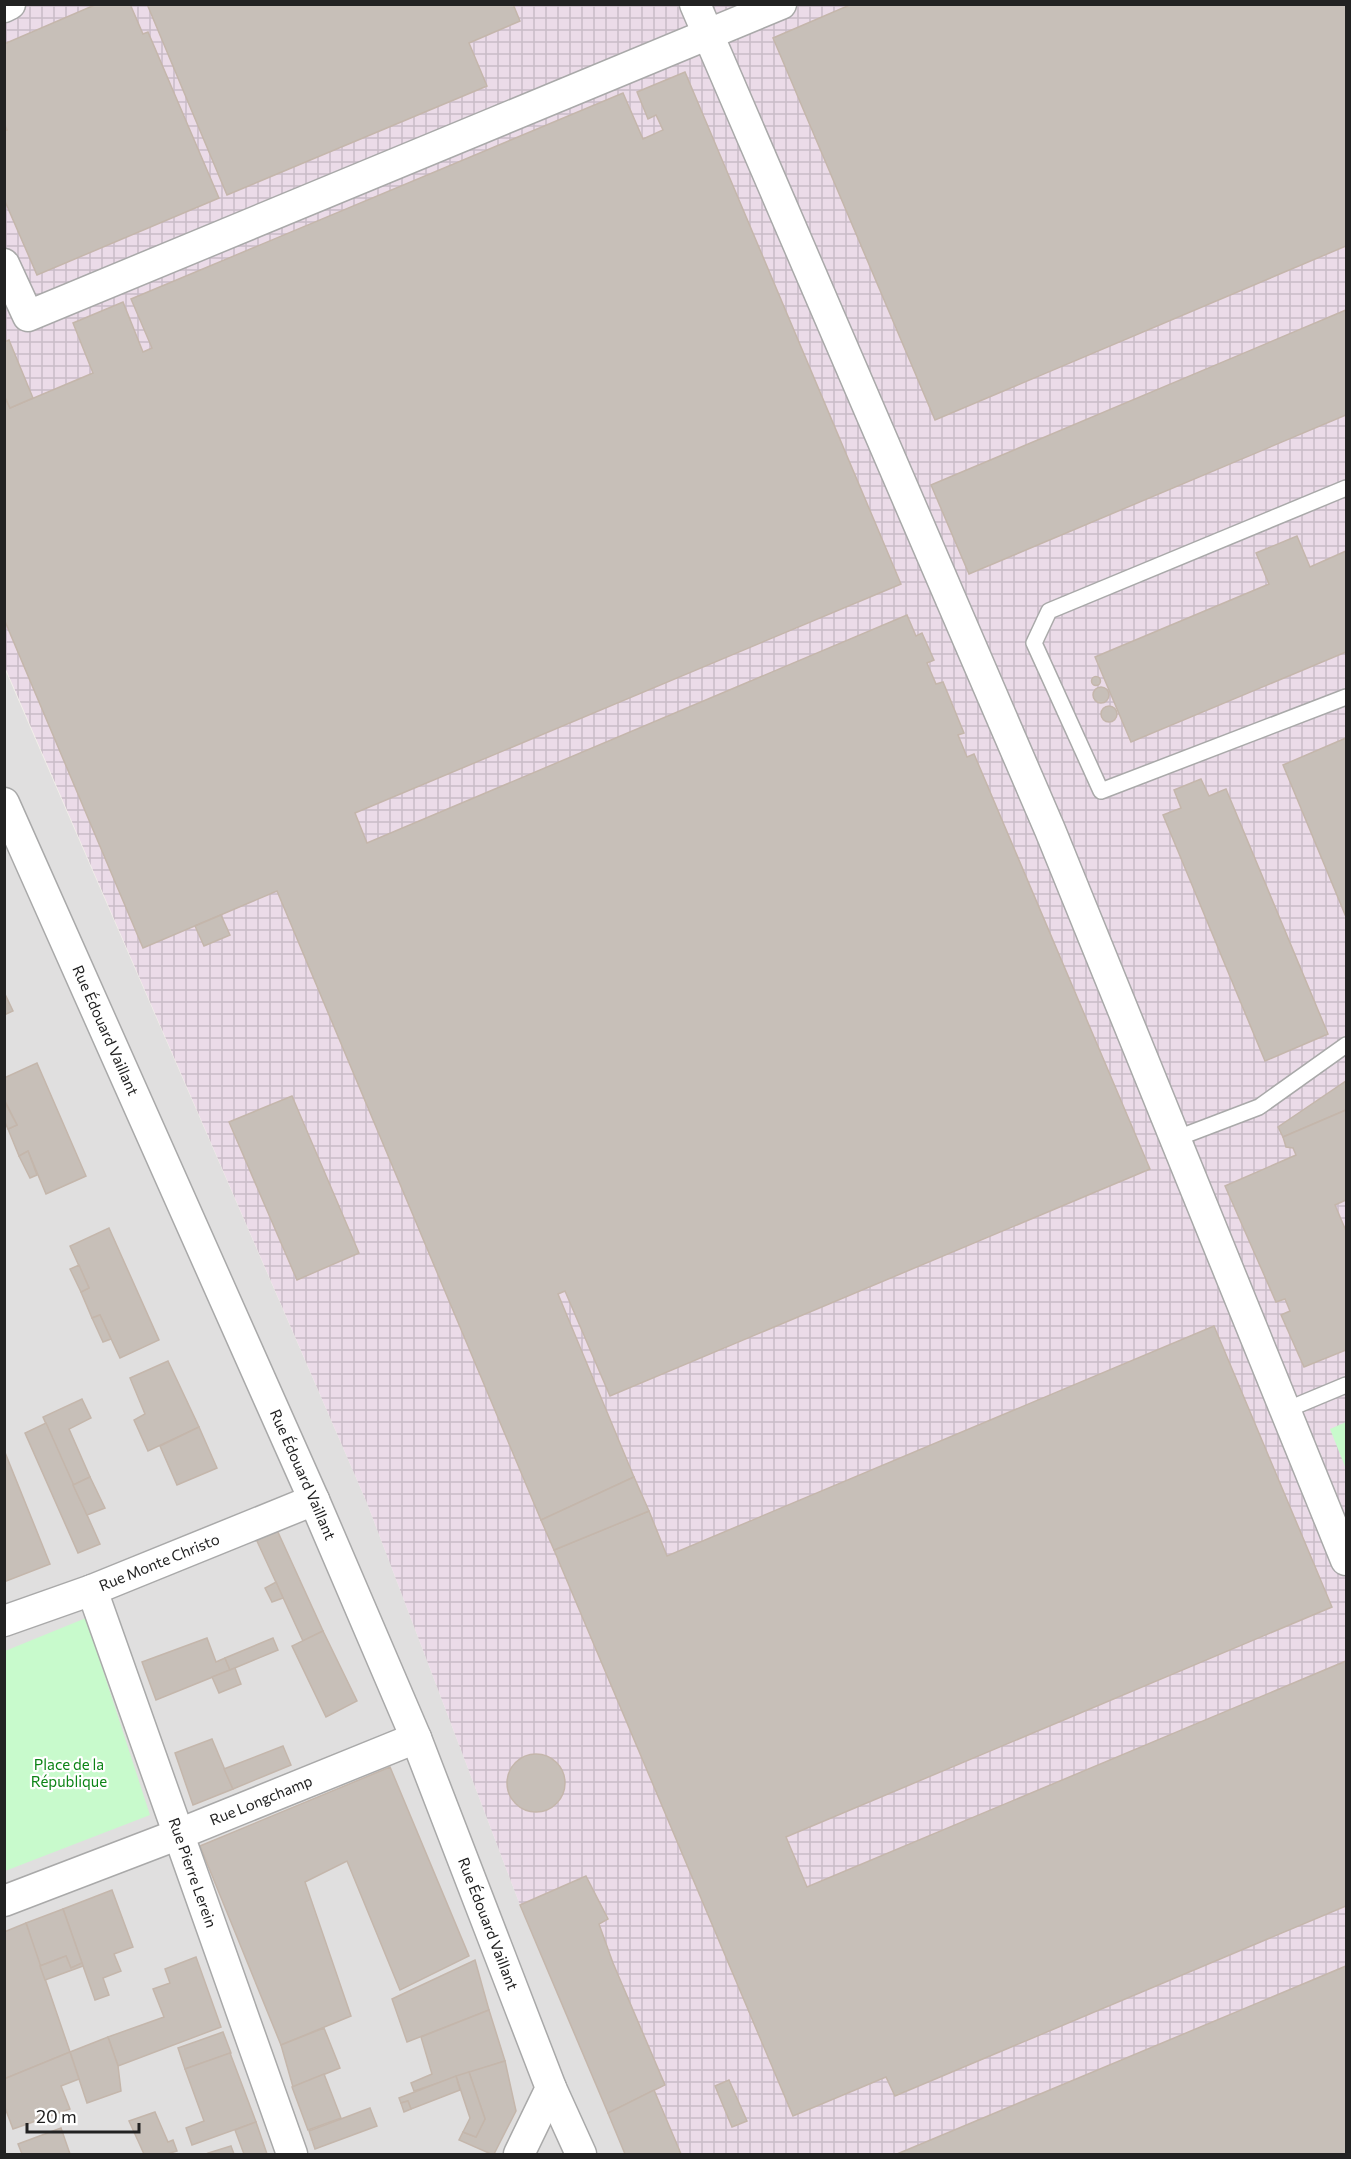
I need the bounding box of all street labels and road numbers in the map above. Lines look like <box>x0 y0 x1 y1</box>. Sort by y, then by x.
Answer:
street label: Rue Édouard Vaillant <box>69 962 143 1098</box>
street label: Rue Édouard Vaillant <box>267 1406 340 1542</box>
street label: Rue Monte Christo <box>96 1529 222 1594</box>
street label: Rue Longchamp <box>207 1771 315 1829</box>
street label: Rue Pierre Lerein <box>165 1815 221 1930</box>
street label: Rue Édouard Vaillant <box>455 1855 522 1992</box>

